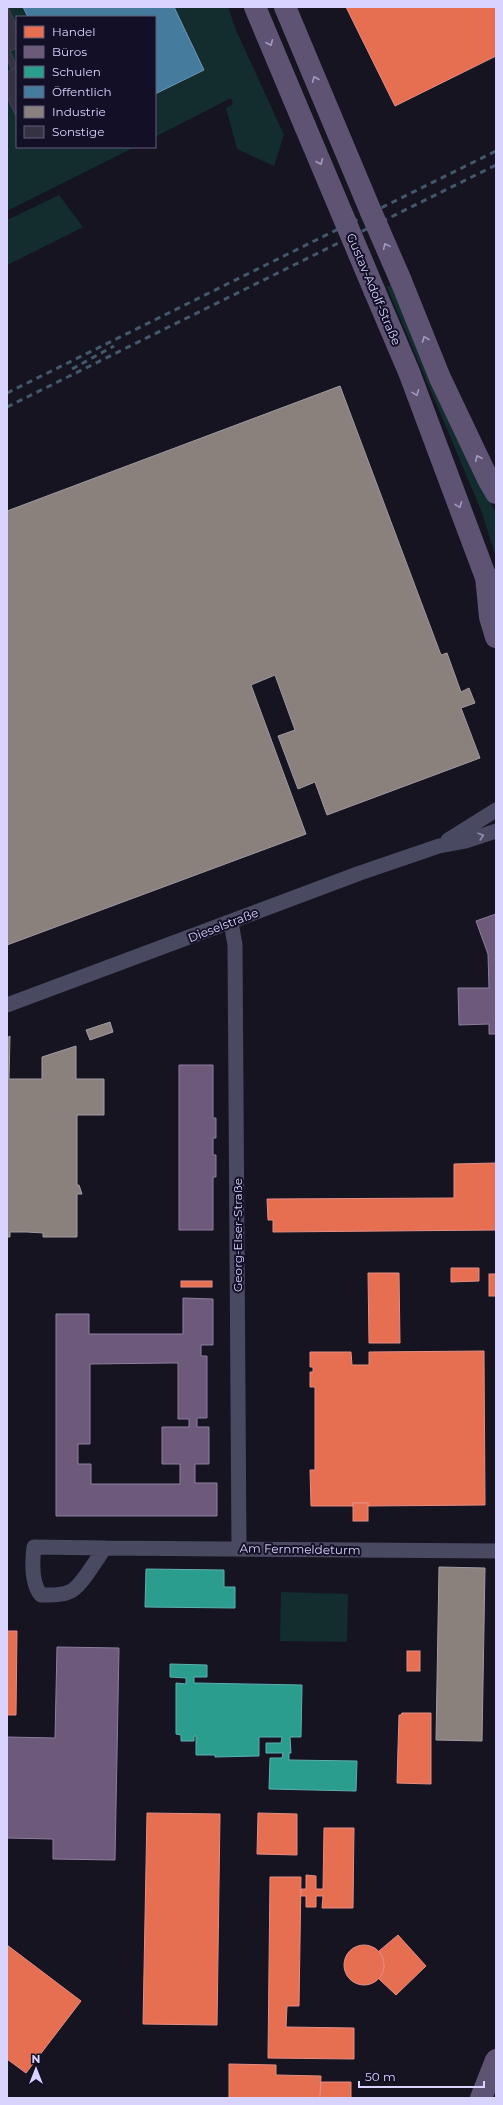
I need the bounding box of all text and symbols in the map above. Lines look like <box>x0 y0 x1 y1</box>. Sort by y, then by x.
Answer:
legend <box>16 16 156 148</box>
text: Handel <box>52 24 96 39</box>
one-way arrow <box>266 39 274 46</box>
text: Büros <box>52 44 87 59</box>
text: Schulen <box>52 64 101 79</box>
one-way arrow <box>312 76 320 84</box>
text: Öffentlich <box>52 84 112 99</box>
text: Industrie <box>52 104 106 119</box>
text: Sonstige <box>52 124 104 139</box>
one-way arrow <box>315 157 323 165</box>
street label: Gustav-Adolf-Straße <box>344 231 404 347</box>
one-way arrow <box>383 243 391 251</box>
one-way arrow <box>421 336 429 343</box>
one-way arrow <box>412 389 420 396</box>
one-way arrow <box>475 455 483 462</box>
one-way arrow <box>455 501 463 508</box>
one-way arrow <box>477 832 484 841</box>
street label: Dieselstraße <box>186 905 260 945</box>
street label: Georg-Elser-Straße <box>230 1178 245 1292</box>
street label: Am Fernmeldeturm <box>239 1540 361 1558</box>
north arrow <box>16 2049 56 2089</box>
text: N <box>32 2052 40 2066</box>
scale bar <box>359 2063 484 2089</box>
text: 50 m <box>365 2069 396 2084</box>

